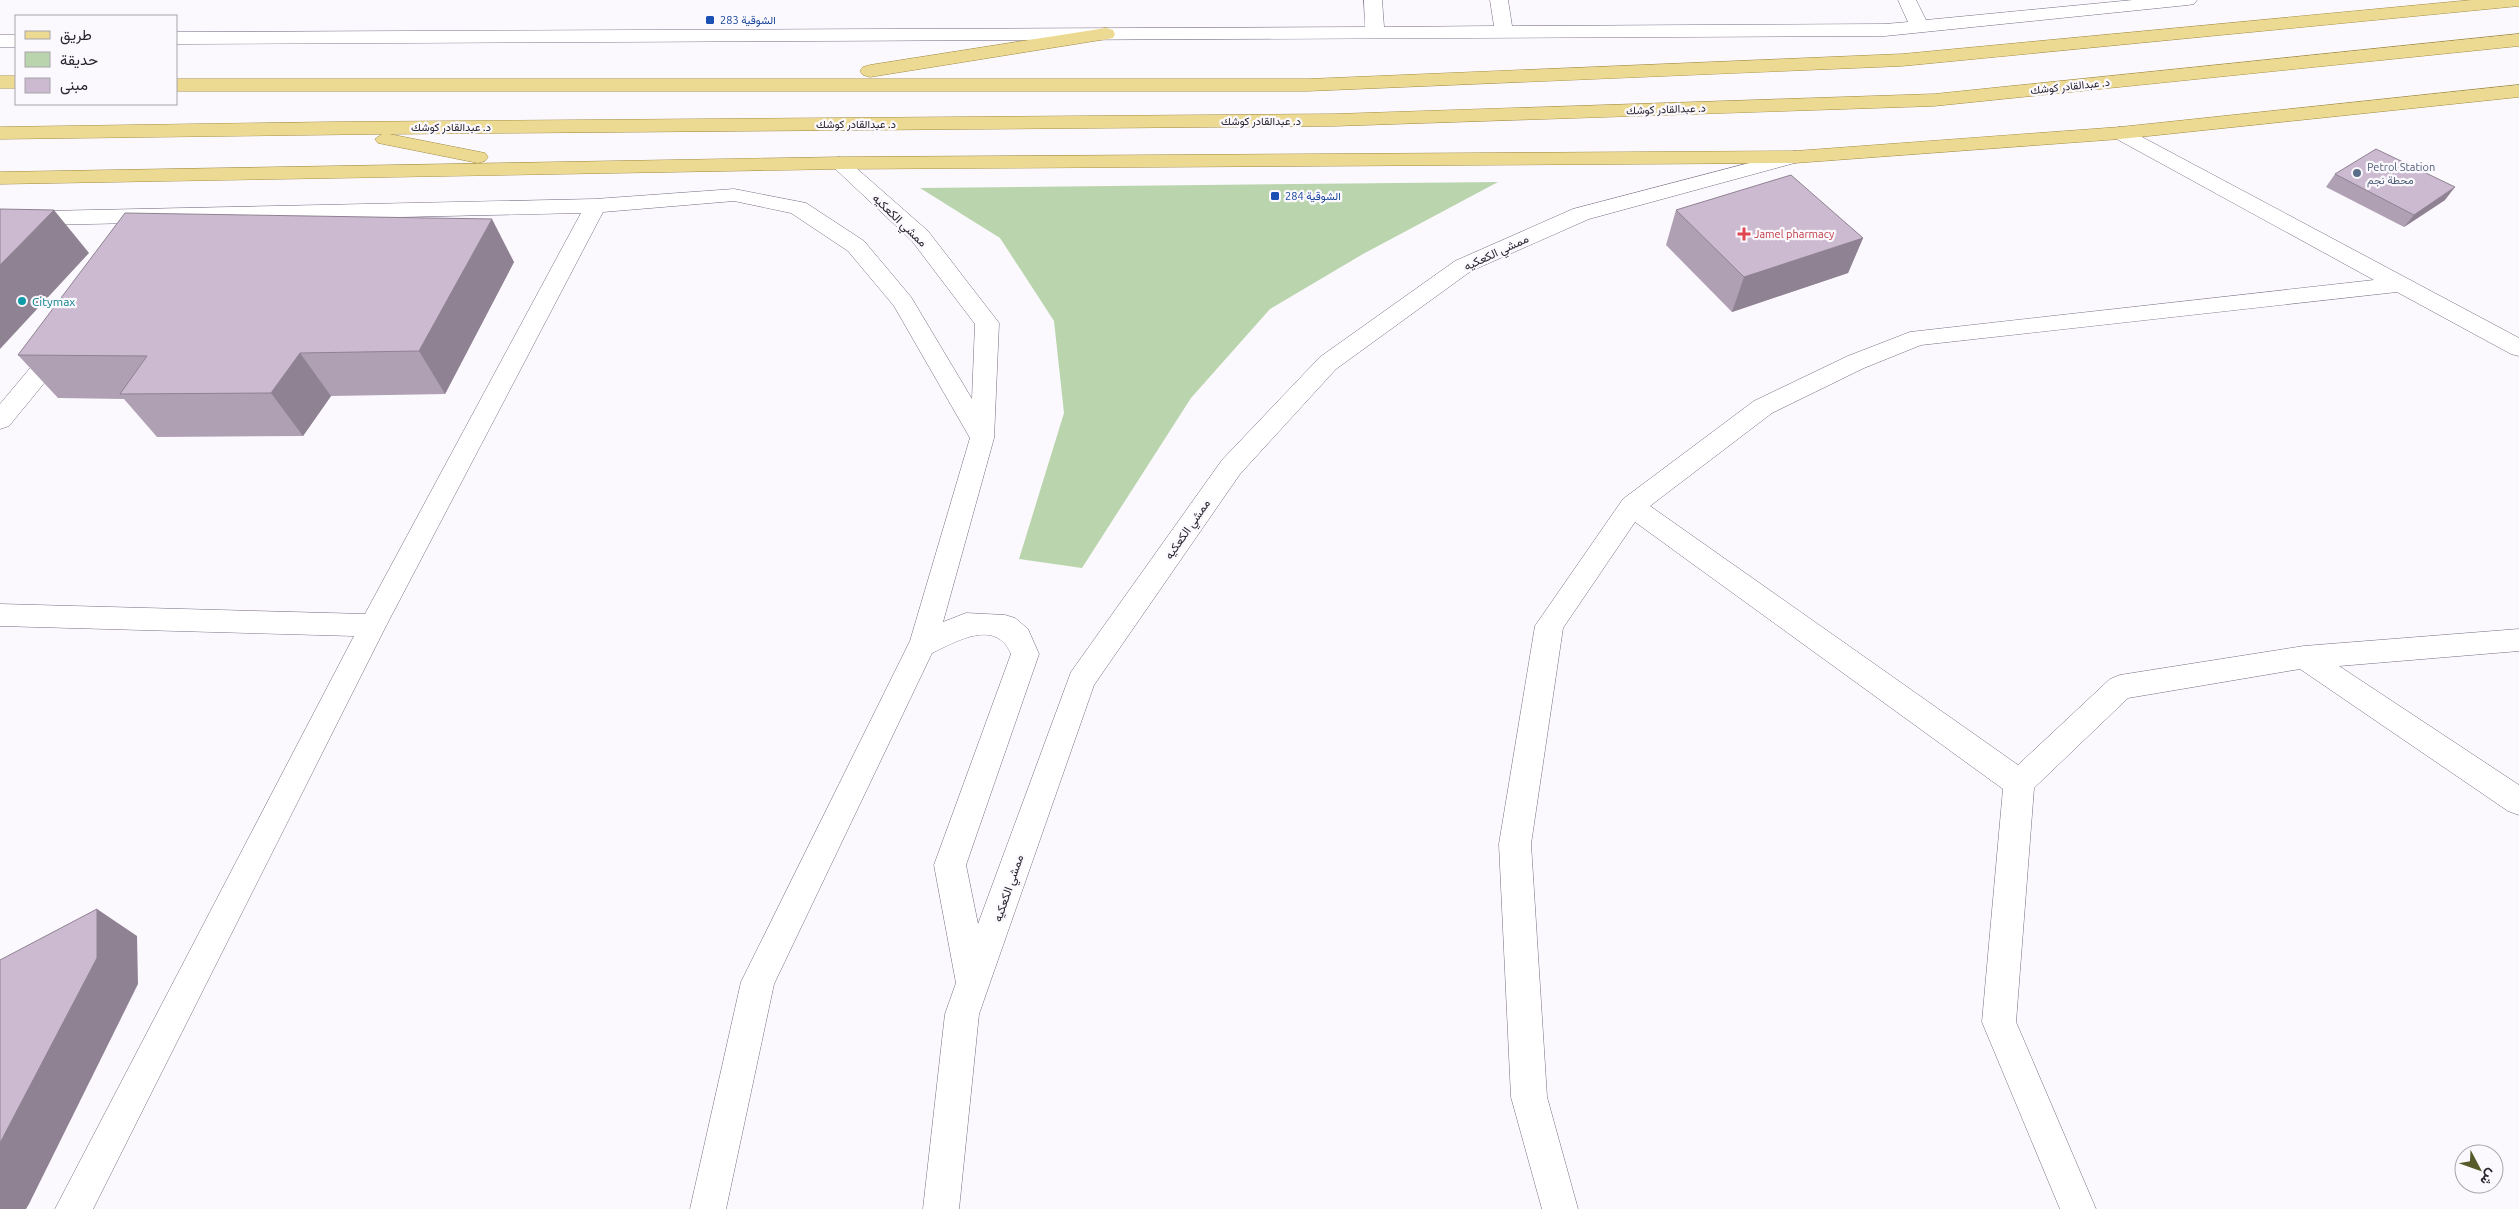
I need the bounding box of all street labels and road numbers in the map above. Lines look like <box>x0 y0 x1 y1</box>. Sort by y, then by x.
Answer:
street label: د. عبدالقادر كوشك <box>2030 76 2110 97</box>
street label: د. عبدالقادر كوشك <box>1626 102 1706 117</box>
street label: د. عبدالقادر كوشك <box>1221 115 1301 128</box>
street label: د. عبدالقادر كوشك <box>816 118 896 131</box>
street label: د. عبدالقادر كوشك <box>411 121 491 134</box>
street label: ممشي الكعكيه <box>868 191 930 252</box>
street label: ممشي الكعكيه <box>1462 231 1532 276</box>
street label: ممشي الكعكيه <box>1162 497 1216 564</box>
street label: ممشي الكعكيه <box>990 853 1029 924</box>

